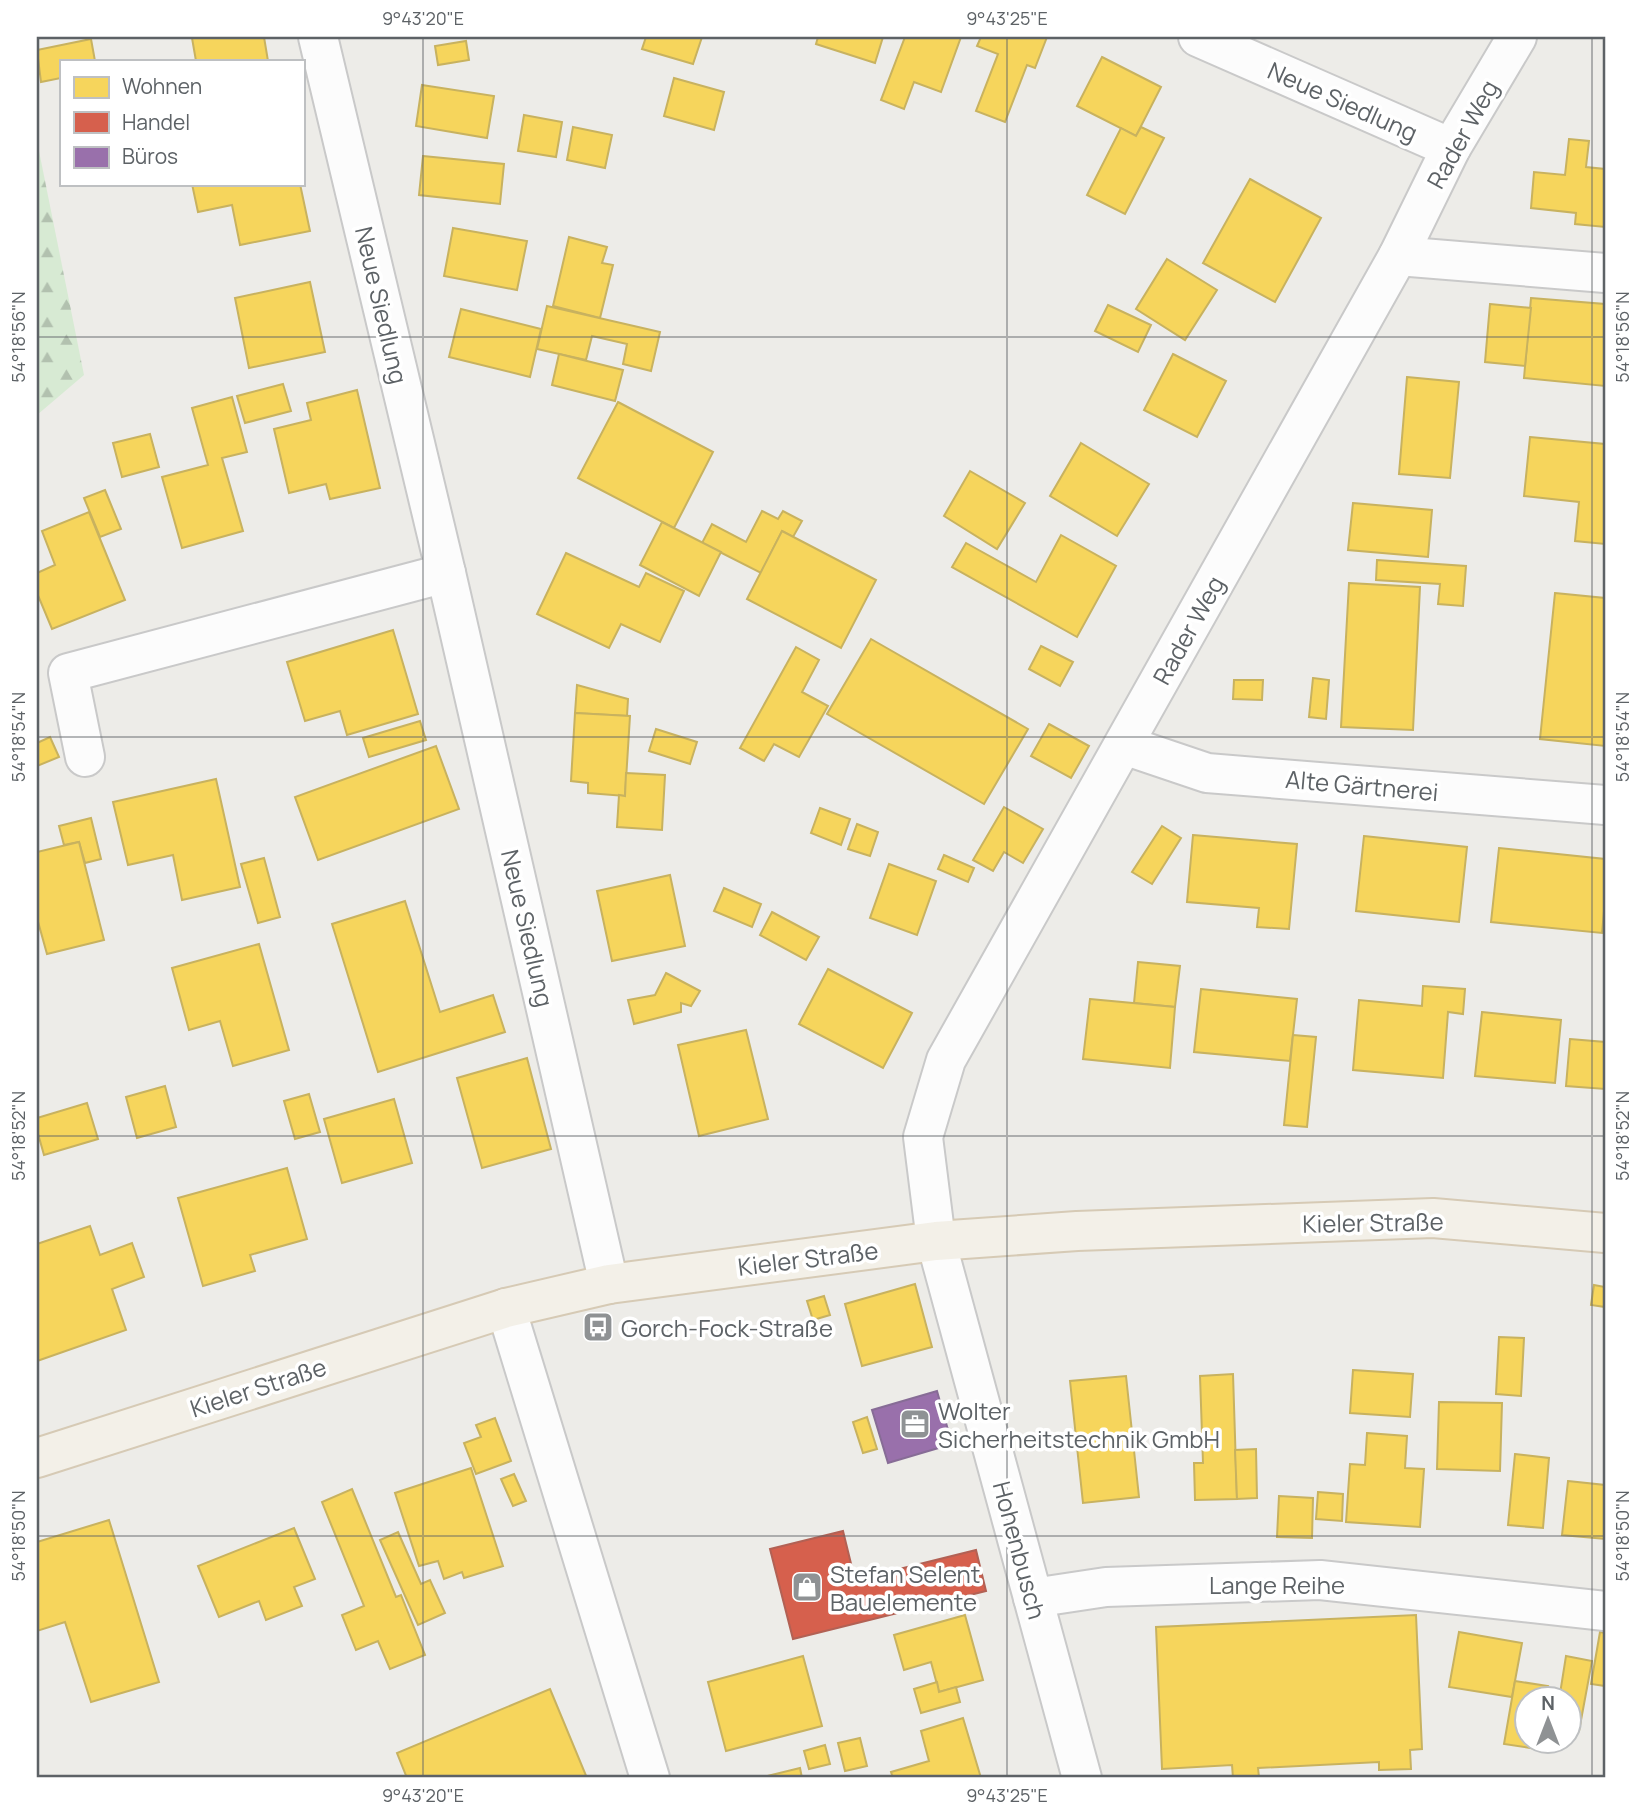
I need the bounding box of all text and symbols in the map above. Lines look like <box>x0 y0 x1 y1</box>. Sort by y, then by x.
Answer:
text: 9°43'20"E <box>382 6 464 30</box>
text: 9°43'25"E <box>966 6 1048 30</box>
street label: Neue Siedlung <box>1263 53 1423 149</box>
legend <box>60 60 304 186</box>
text: Wohnen <box>122 72 202 100</box>
street label: Rader Weg <box>1419 74 1505 194</box>
text: Handel <box>122 108 190 136</box>
text: Büros <box>122 142 178 170</box>
street label: Neue Siedlung <box>348 223 416 387</box>
text: 54°18'56"N <box>6 291 30 383</box>
text: 54°18'56"N <box>1610 291 1634 383</box>
street label: Rader Weg <box>1145 570 1231 690</box>
text: 54°18'54"N <box>6 692 30 782</box>
text: 54°18'54"N <box>1610 692 1634 782</box>
street label: Alte Gärtnerei <box>1284 762 1440 808</box>
street label: Neue Siedlung <box>494 846 562 1010</box>
text: 54°18'52"N <box>6 1091 30 1181</box>
text: 54°18'52"N <box>1610 1091 1634 1181</box>
street label: Kieler Straße <box>1302 1204 1444 1240</box>
street label: Kieler Straße <box>736 1233 880 1283</box>
bus stop icon: Gorch-Fock-Straße <box>581 1310 615 1344</box>
place label: Gorch-Fock-Straße <box>621 1311 833 1344</box>
street label: Kieler Straße <box>186 1349 330 1425</box>
place label: Wolter Sicherheitstechnik GmbH <box>938 1394 1220 1455</box>
office icon: Wolter Sicherheitstechnik GmbH <box>898 1407 932 1441</box>
street label: Hohenbusch <box>986 1477 1054 1623</box>
text: 54°18'50"N <box>6 1490 30 1582</box>
text: 54°18'50"N <box>1610 1490 1634 1582</box>
place label: Stefan Selent Bauelemente <box>830 1557 980 1618</box>
street label: Lange Reihe <box>1209 1568 1345 1601</box>
shop icon: Stefan Selent Bauelemente <box>790 1570 824 1604</box>
north arrow <box>1512 1686 1582 1756</box>
text: N <box>1541 1690 1555 1716</box>
text: 9°43'20"E <box>382 1783 464 1807</box>
text: 9°43'25"E <box>966 1783 1048 1807</box>

